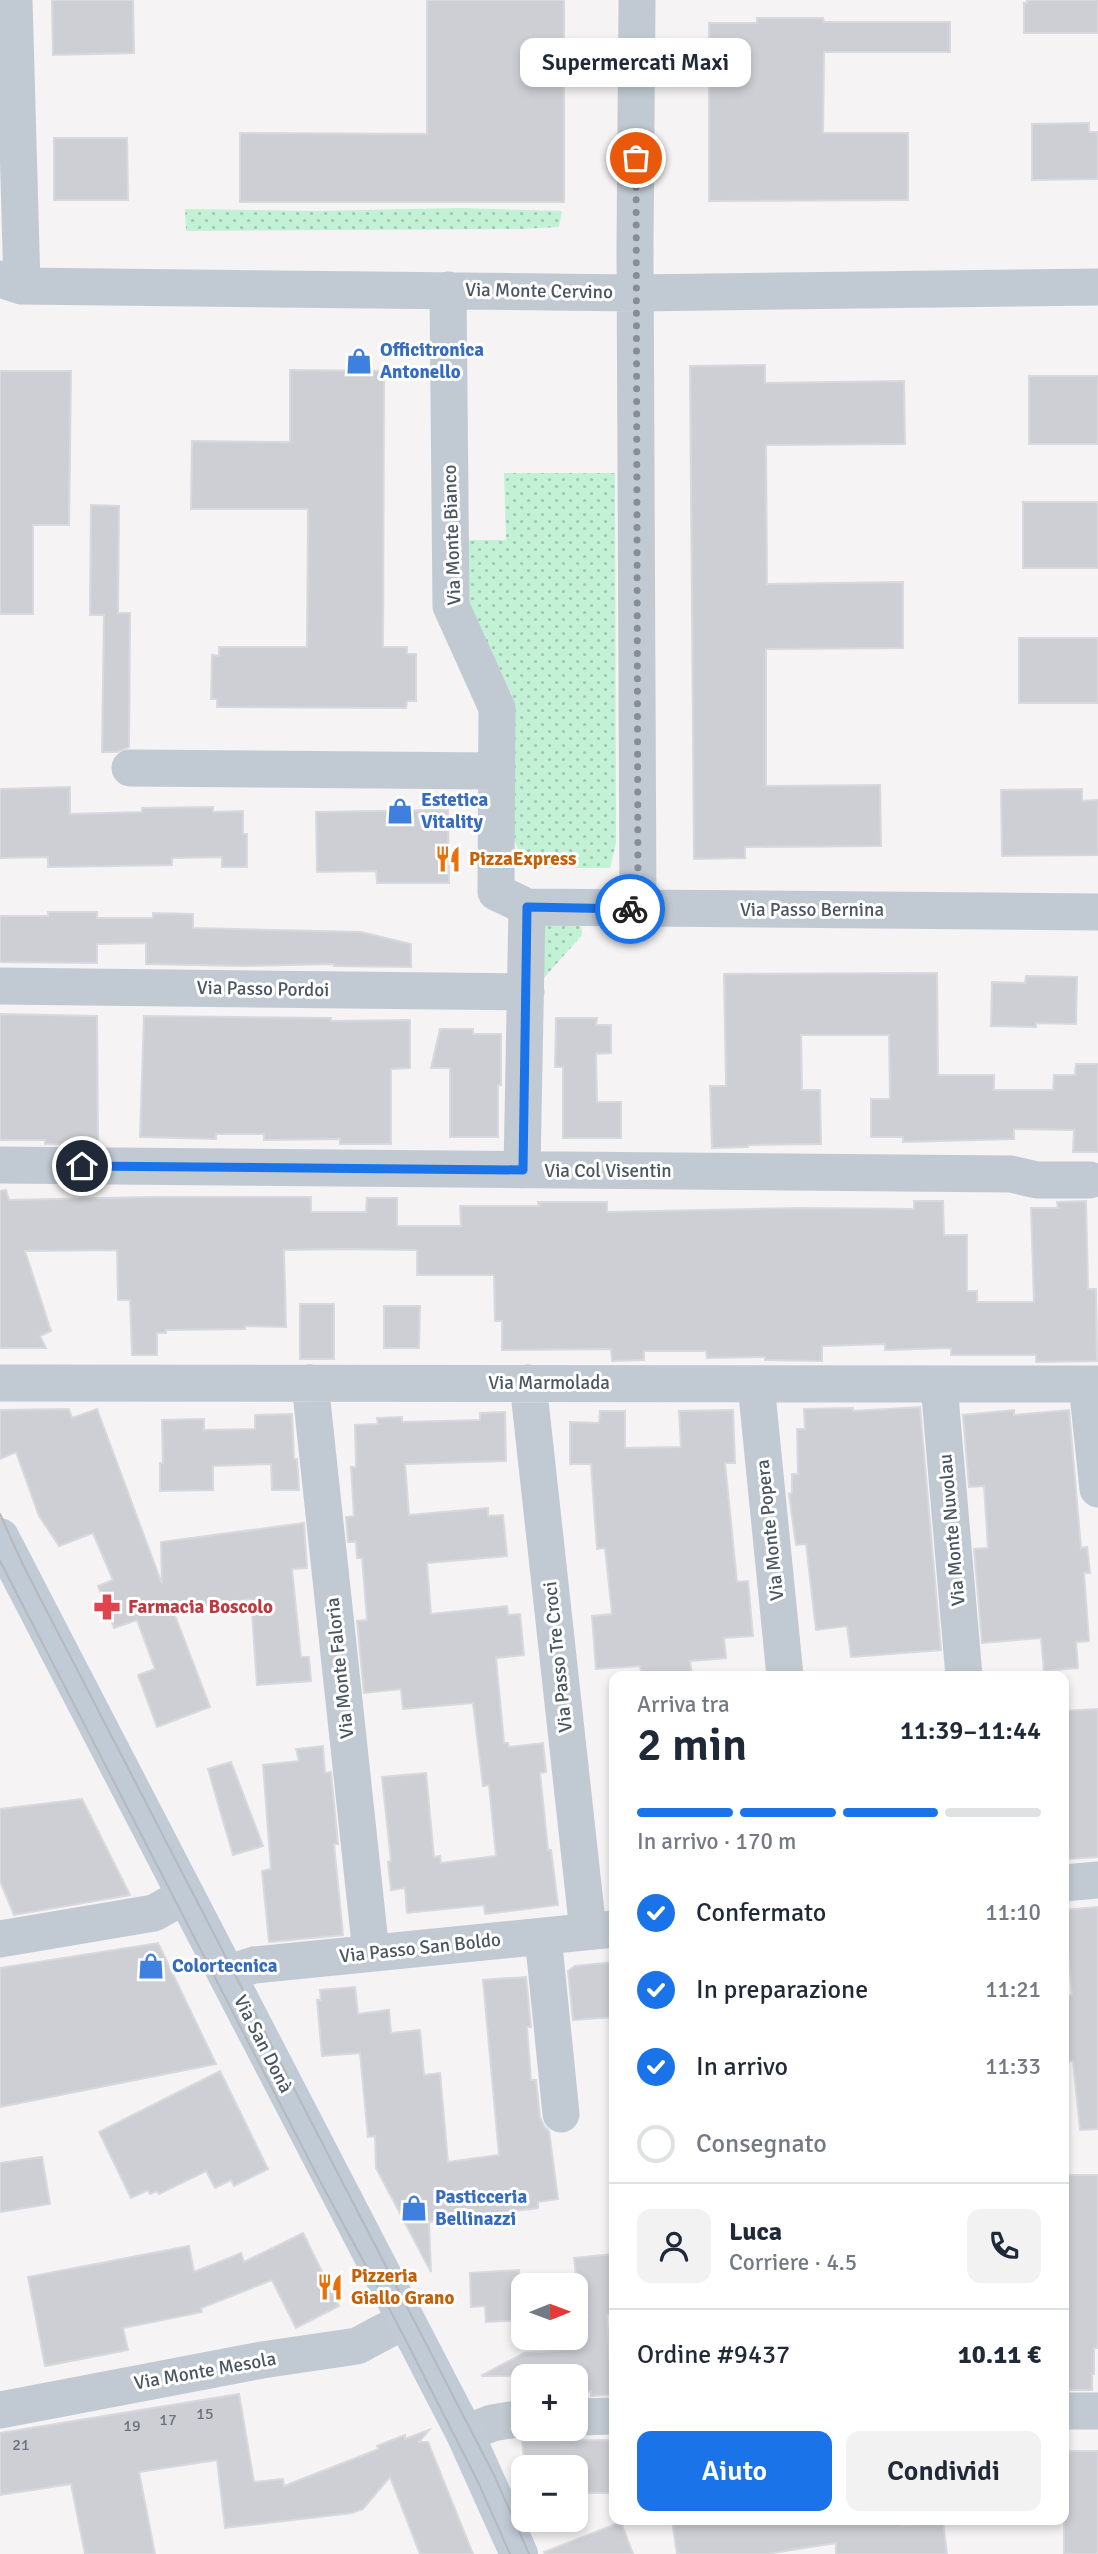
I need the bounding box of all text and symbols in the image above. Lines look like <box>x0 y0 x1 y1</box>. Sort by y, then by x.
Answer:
callout: Supermercati Maxi <box>520 39 752 88</box>
text: Supermercati Maxi <box>542 48 729 77</box>
pin <box>606 128 666 188</box>
icon: bag <box>617 139 655 177</box>
street label: Via Monte Cervino <box>465 278 613 304</box>
place label: Officitronica Antonello <box>380 338 484 384</box>
shop icon: Officitronica Antonello <box>344 346 374 376</box>
street label: Via Monte Bianco <box>438 464 466 606</box>
place label: Estetica Vitality <box>421 788 489 834</box>
shop icon: Estetica Vitality <box>385 796 415 826</box>
restaurant icon: PizzaExpress <box>433 844 463 874</box>
place label: PizzaExpress <box>469 847 576 871</box>
courier <box>595 874 665 944</box>
icon: bike <box>611 890 649 928</box>
street label: Via Passo Bernina <box>740 898 884 922</box>
street label: Via Passo Pordoi <box>196 976 330 1002</box>
pin <box>52 1136 112 1196</box>
icon: home <box>63 1147 101 1185</box>
street label: Via Col Visentin <box>544 1159 672 1183</box>
street label: Via Marmolada <box>488 1371 610 1395</box>
street label: Via Monte Nuvolau <box>933 1453 971 1607</box>
street label: Via Monte Popera <box>751 1458 789 1602</box>
street label: Via Passo Tre Croci <box>538 1580 578 1734</box>
pharmacy icon: Farmacia Boscolo <box>92 1592 122 1622</box>
place label: Farmacia Boscolo <box>128 1595 273 1619</box>
street label: Via Monte Faloria <box>321 1596 359 1740</box>
text: Arriva tra <box>637 1690 730 1719</box>
text: 11:39–11:44 <box>900 1715 1041 1747</box>
text: 2 min <box>637 1717 747 1773</box>
text: In arrivo · 170 m <box>637 1827 796 1856</box>
icon: check <box>637 1894 675 1932</box>
text: Confermato <box>696 1897 826 1929</box>
text: 11:10 <box>985 1898 1041 1927</box>
street label: Via Passo San Boldo <box>338 1928 502 1968</box>
shop icon: Colortecnica <box>136 1951 166 1981</box>
place label: Colortecnica <box>172 1954 278 1978</box>
icon: check <box>637 1971 675 2009</box>
text: In preparazione <box>696 1974 868 2006</box>
text: 11:21 <box>985 1975 1041 2004</box>
street label: Via San Donà <box>228 1991 298 2097</box>
icon: check <box>637 2048 675 2086</box>
text: In arrivo <box>696 2051 788 2083</box>
text: 11:33 <box>985 2052 1041 2081</box>
text: Consegnato <box>696 2128 827 2160</box>
place label: Pasticceria Bellinazzi <box>435 2185 528 2231</box>
shop icon: Pasticceria Bellinazzi <box>399 2193 429 2223</box>
button: person <box>637 2209 711 2283</box>
button: phone <box>967 2209 1041 2283</box>
text: Luca <box>729 2216 782 2248</box>
text: Corriere · 4.5 <box>729 2248 857 2277</box>
place label: Pizzeria Giallo Grano <box>351 2264 454 2310</box>
restaurant icon: Pizzeria Giallo Grano <box>315 2272 345 2302</box>
north arrow <box>511 2273 588 2350</box>
map controls <box>511 2273 588 2532</box>
text: Ordine #9437 <box>637 2339 790 2371</box>
text: 10.11 € <box>958 2339 1041 2371</box>
street label: Via Monte Mesola <box>132 2347 278 2395</box>
button: + <box>511 2364 588 2441</box>
house number: 15 <box>196 2404 214 2424</box>
house number: 17 <box>159 2410 177 2430</box>
house number: 19 <box>123 2416 141 2436</box>
button: Aiuto <box>637 2431 832 2511</box>
button: Condividi <box>846 2431 1041 2511</box>
house number: 21 <box>12 2435 30 2455</box>
button: − <box>511 2455 588 2532</box>

